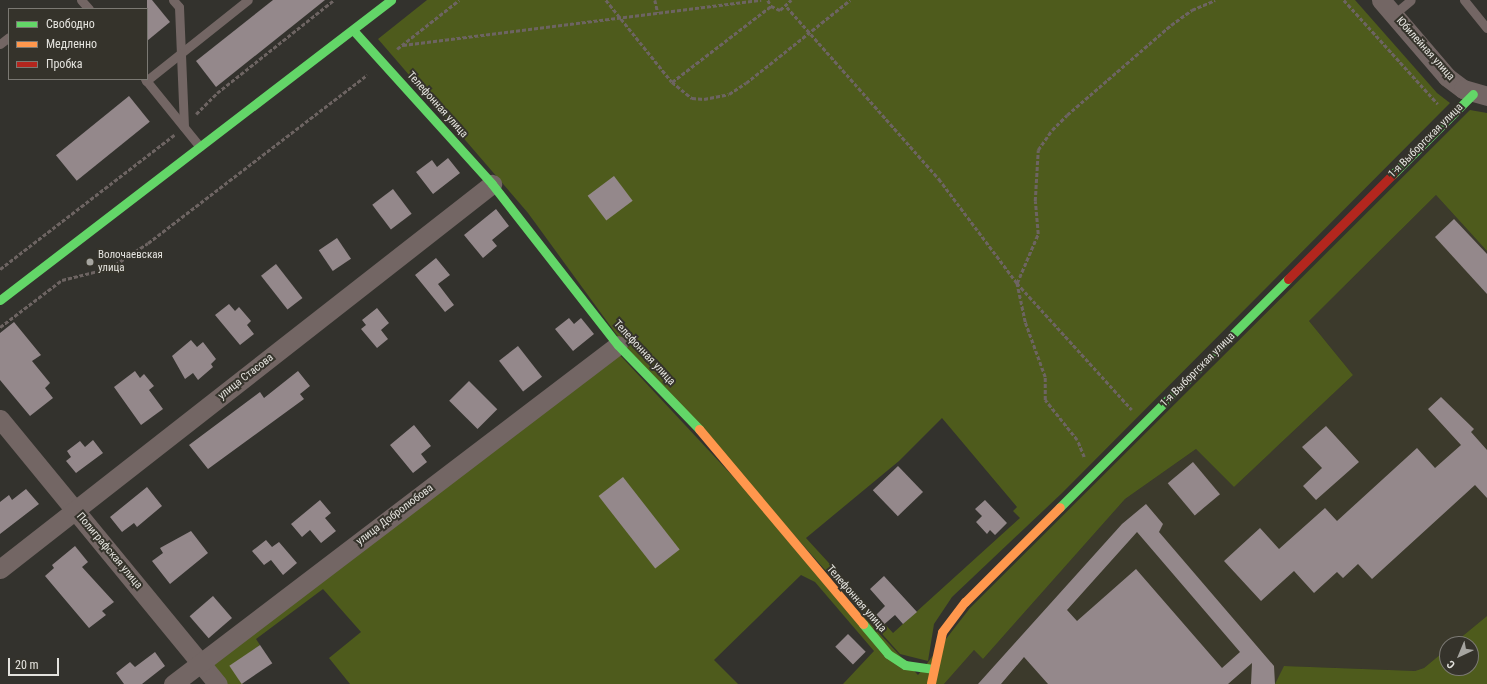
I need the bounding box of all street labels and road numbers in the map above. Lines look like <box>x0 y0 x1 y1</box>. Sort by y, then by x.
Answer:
street label: Юбилейная улица <box>1393 15 1457 83</box>
street label: Телефонная улица <box>404 69 470 141</box>
street label: 1-я Выборгская улица <box>1386 101 1466 181</box>
street label: Телефонная улица <box>610 318 678 388</box>
street label: 1-я Выборгская улица <box>1158 330 1238 410</box>
street label: улица Стасова <box>216 351 276 403</box>
street label: улица Добролюбова <box>354 482 436 548</box>
street label: Полиграфская улица <box>73 510 145 592</box>
street label: Телефонная улица <box>823 563 889 635</box>

